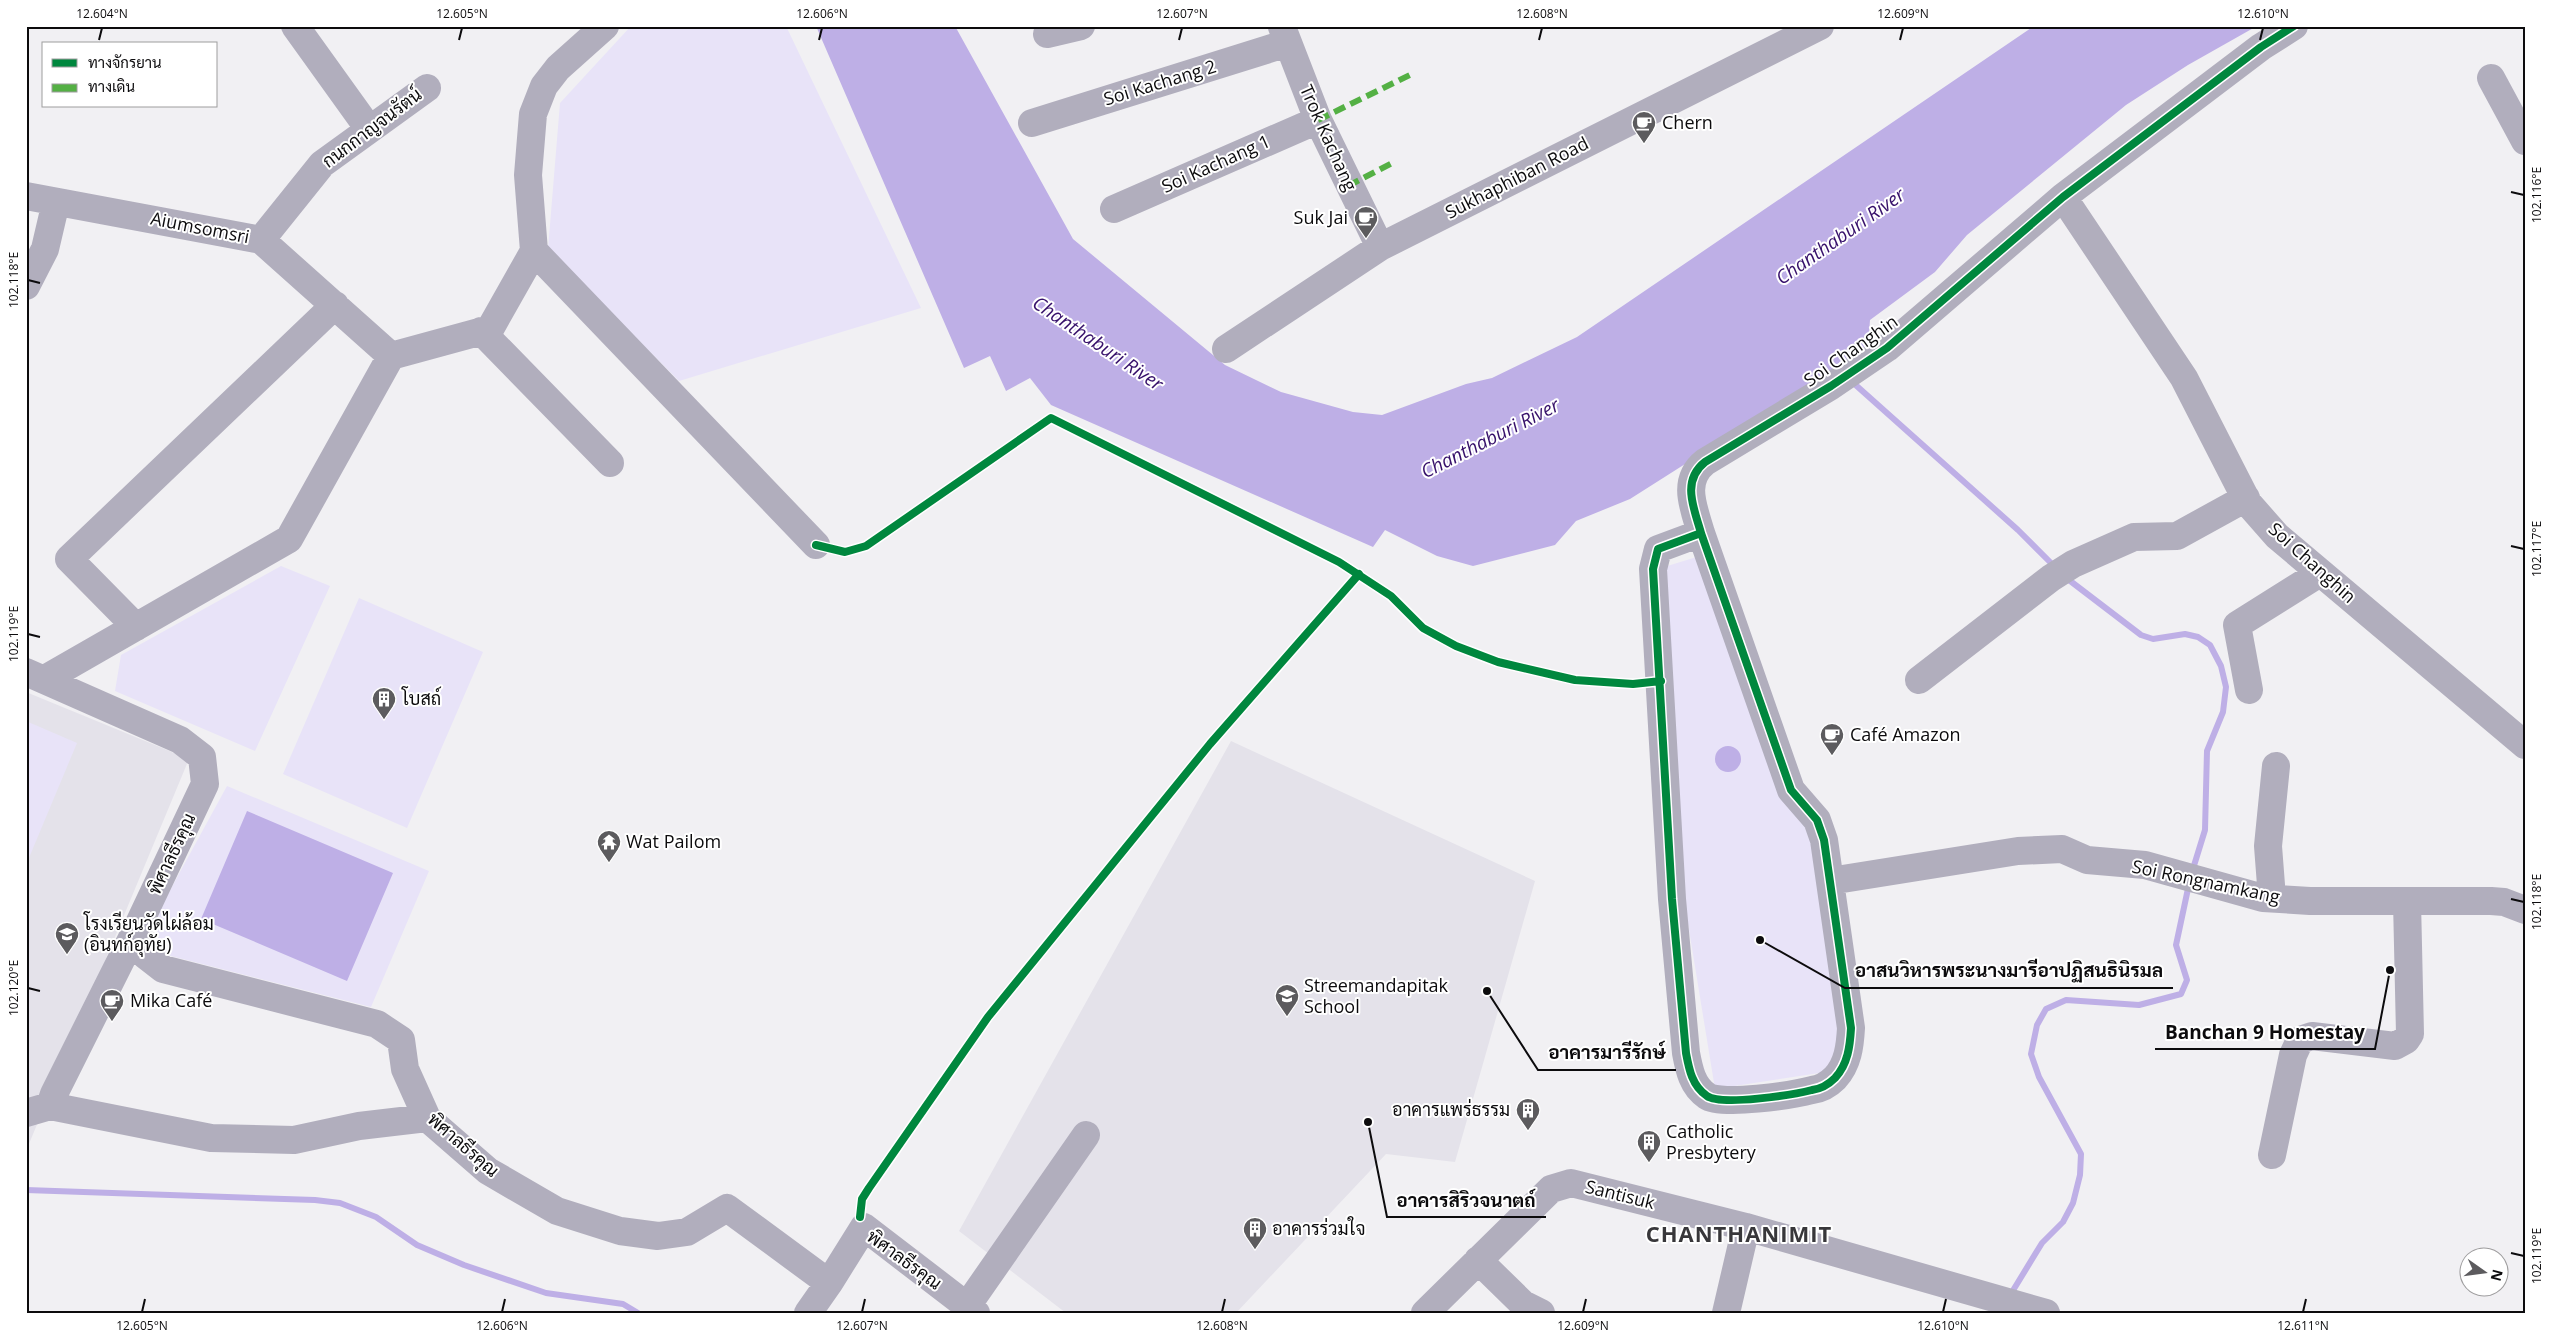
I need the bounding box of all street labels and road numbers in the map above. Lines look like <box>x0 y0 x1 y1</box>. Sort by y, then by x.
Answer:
street label: Soi Kachang 2 <box>1101 54 1219 111</box>
street label: Trok Kachang <box>1295 81 1363 195</box>
street label: กนกกาญจนรัตน์ <box>317 82 426 173</box>
street label: Soi Kachang 1 <box>1158 128 1274 198</box>
street label: Sukhaphiban Road <box>1441 131 1592 224</box>
street label: Aiumsomsri <box>149 206 252 248</box>
street label: Soi Changhin <box>1799 309 1902 391</box>
street label: Soi Changhin <box>2264 517 2361 608</box>
street label: พิศาลธีรคุณ <box>142 809 201 899</box>
street label: Soi Rongnamkang <box>2130 854 2283 908</box>
street label: พิศาลธีรคุณ <box>422 1107 504 1183</box>
street label: Santisuk <box>1583 1174 1658 1214</box>
street label: พิศาลธีรคุณ <box>862 1224 947 1295</box>

